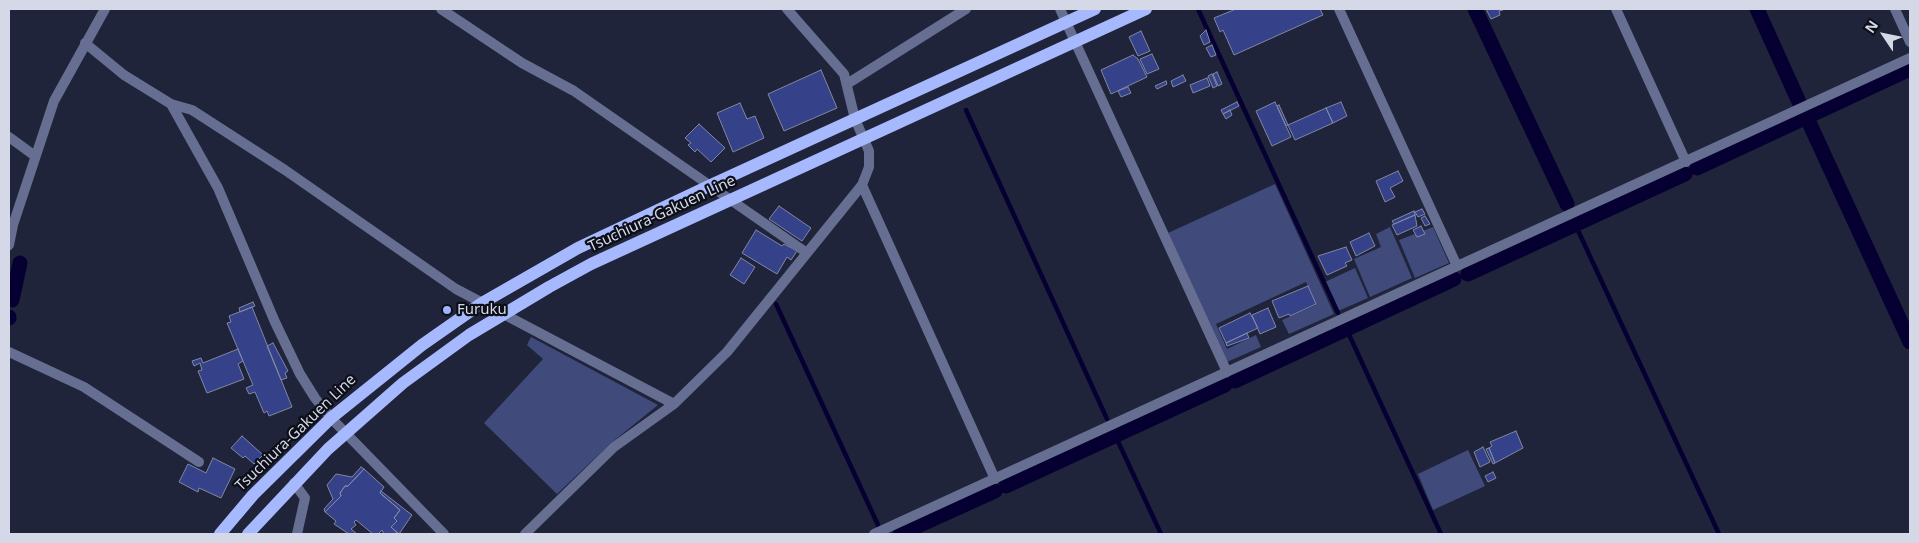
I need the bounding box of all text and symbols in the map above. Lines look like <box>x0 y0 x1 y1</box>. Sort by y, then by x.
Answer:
north arrow <box>1859 10 1909 60</box>
text: N <box>1860 16 1882 36</box>
street label: Tsuchiura-Gakuen Line <box>586 172 738 256</box>
place label: Furuku <box>457 301 507 319</box>
marker: Furuku <box>441 304 453 316</box>
street label: Tsuchiura-Gakuen Line <box>232 371 360 495</box>

